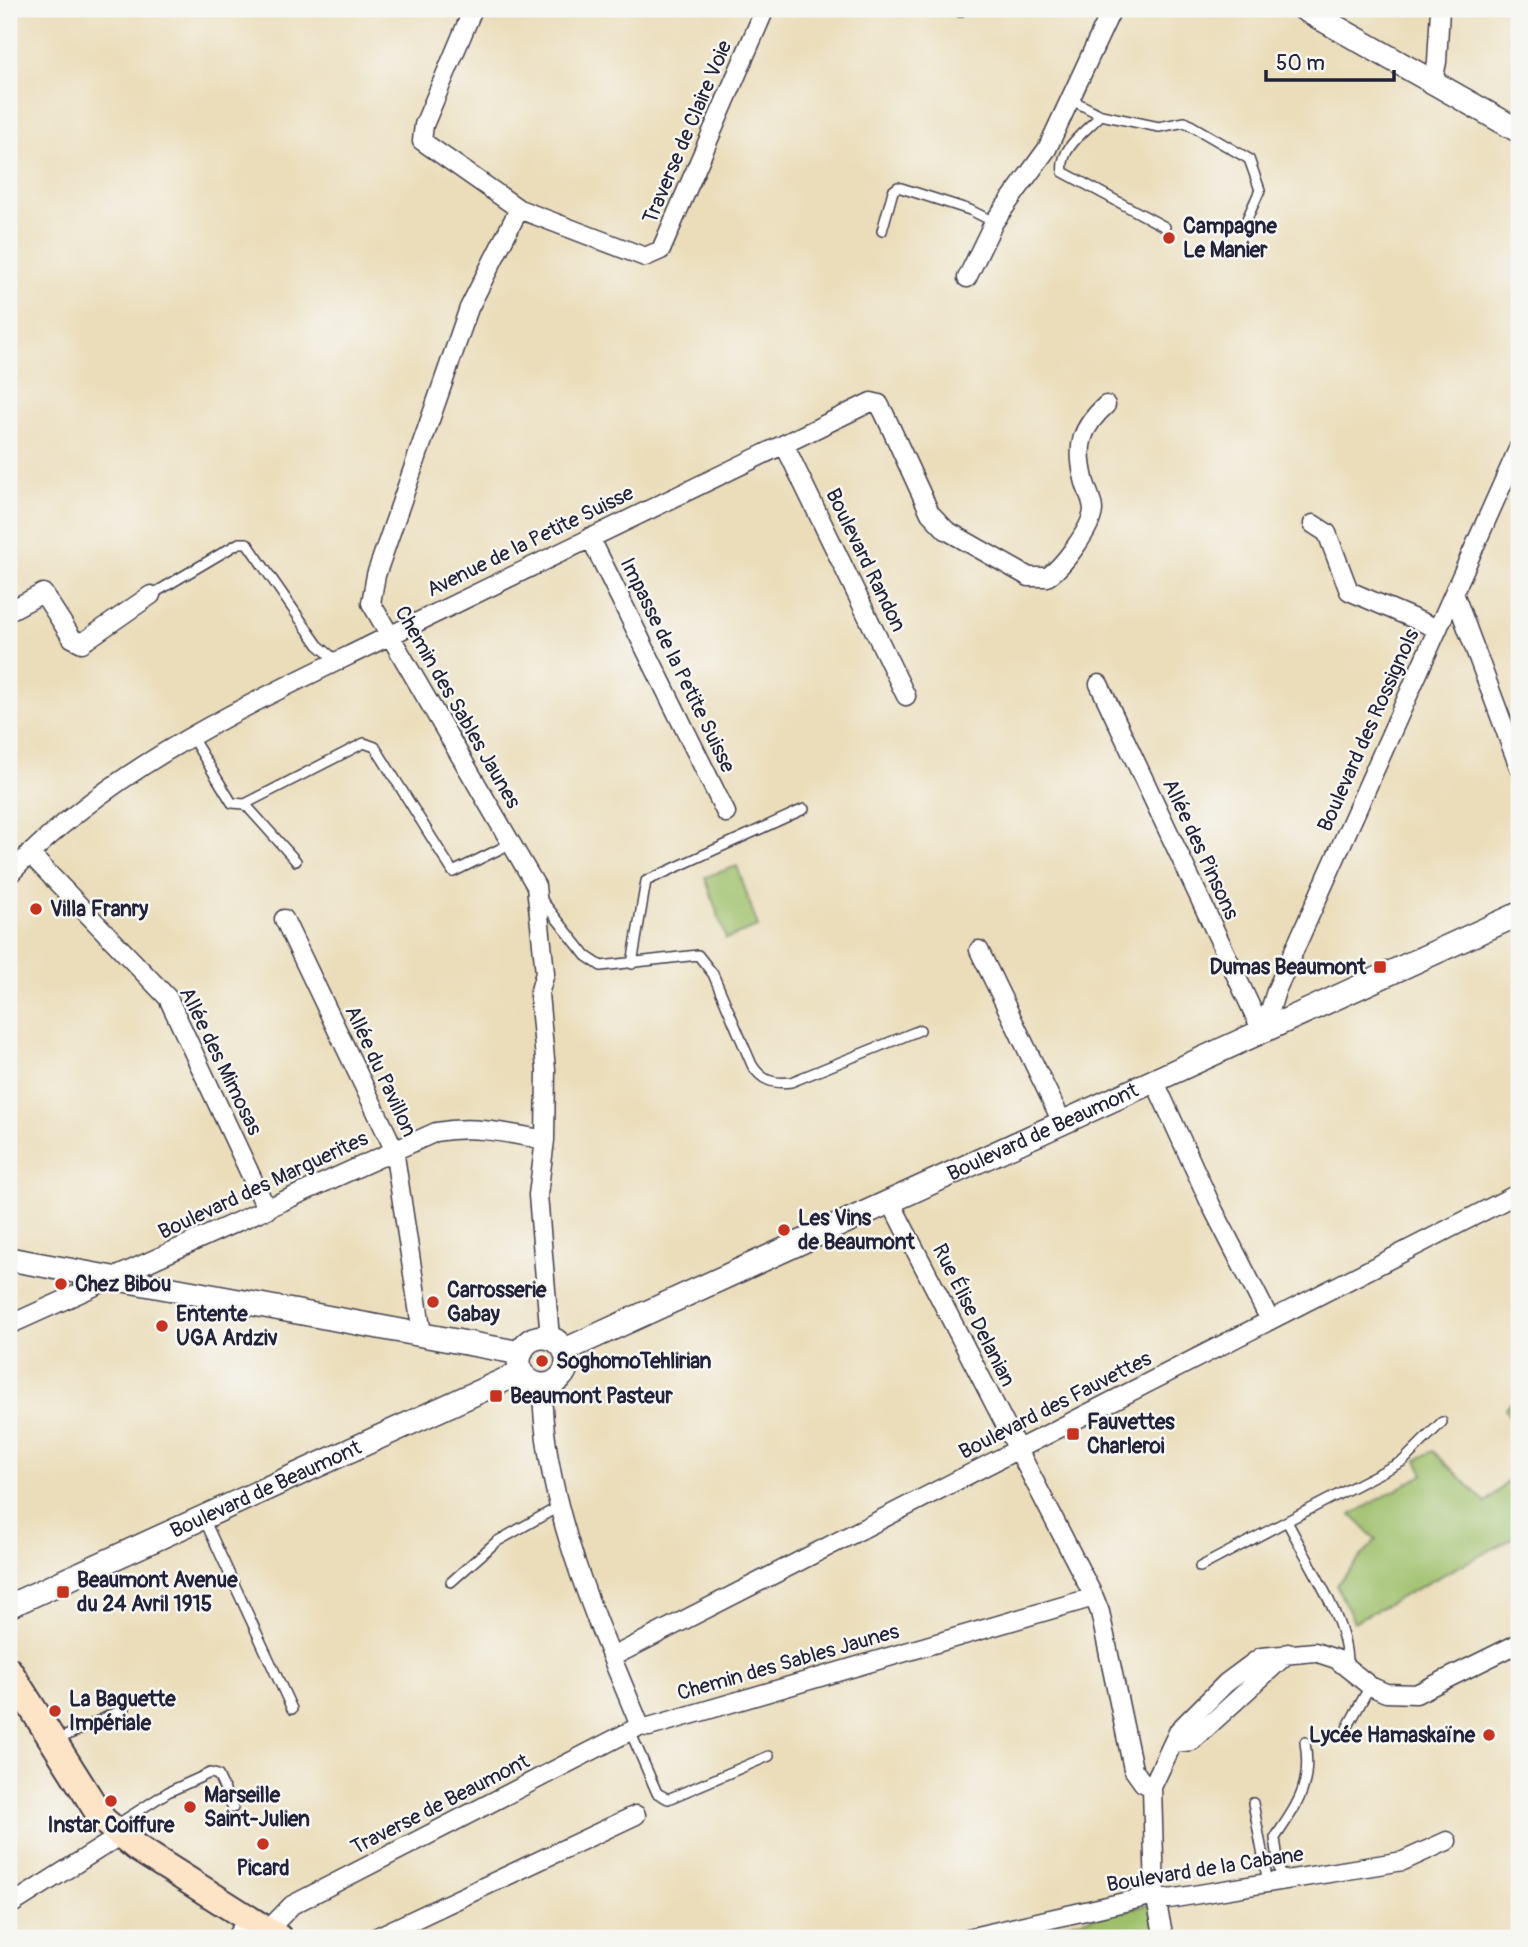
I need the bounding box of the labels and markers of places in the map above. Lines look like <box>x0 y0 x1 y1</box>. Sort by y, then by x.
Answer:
place label: Campagne Le Manier <box>1183 213 1277 264</box>
marker: Campagne Le Manier <box>1161 230 1177 246</box>
place label: Villa Franry <box>50 896 148 923</box>
marker: Villa Franry <box>28 901 44 917</box>
place label: Dumas Beaumont <box>1210 954 1367 981</box>
marker: Dumas Beaumont <box>1372 959 1388 975</box>
place label: Les Vins de Beaumont <box>798 1205 915 1256</box>
marker: Les Vins de Beaumont <box>776 1222 792 1238</box>
place label: Chez Bibou <box>75 1271 171 1298</box>
marker: Chez Bibou <box>53 1276 69 1292</box>
place label: Carrosserie Gabay <box>447 1277 547 1328</box>
marker: Carrosserie Gabay <box>425 1294 441 1310</box>
place label: Entente UGA Ardziv <box>176 1301 278 1352</box>
marker: Entente UGA Ardziv <box>154 1318 170 1334</box>
place label: SoghomoTehlirian <box>556 1348 711 1375</box>
marker: SoghomoTehlirian <box>534 1353 550 1369</box>
place label: Beaumont Pasteur <box>510 1383 673 1410</box>
marker: Beaumont Pasteur <box>488 1388 504 1404</box>
place label: Fauvettes Charleroi <box>1087 1409 1175 1460</box>
marker: Fauvettes Charleroi <box>1065 1426 1081 1442</box>
place label: Beaumont Avenue du 24 Avril 1915 <box>77 1567 238 1618</box>
marker: Beaumont Avenue du 24 Avril 1915 <box>55 1584 71 1600</box>
place label: La Baguette Impériale <box>69 1686 176 1737</box>
marker: La Baguette Impériale <box>47 1703 63 1719</box>
place label: Lycée Hamaskaïne <box>1309 1722 1476 1749</box>
marker: Lycée Hamaskaïne <box>1481 1727 1497 1743</box>
place label: Marseille Saint-Julien <box>204 1782 310 1833</box>
marker: Instar Coiffure <box>103 1793 119 1809</box>
marker: Marseille Saint-Julien <box>182 1799 198 1815</box>
place label: Instar Coiffure <box>48 1812 175 1839</box>
marker: Picard <box>255 1836 271 1852</box>
place label: Picard <box>236 1855 290 1882</box>

